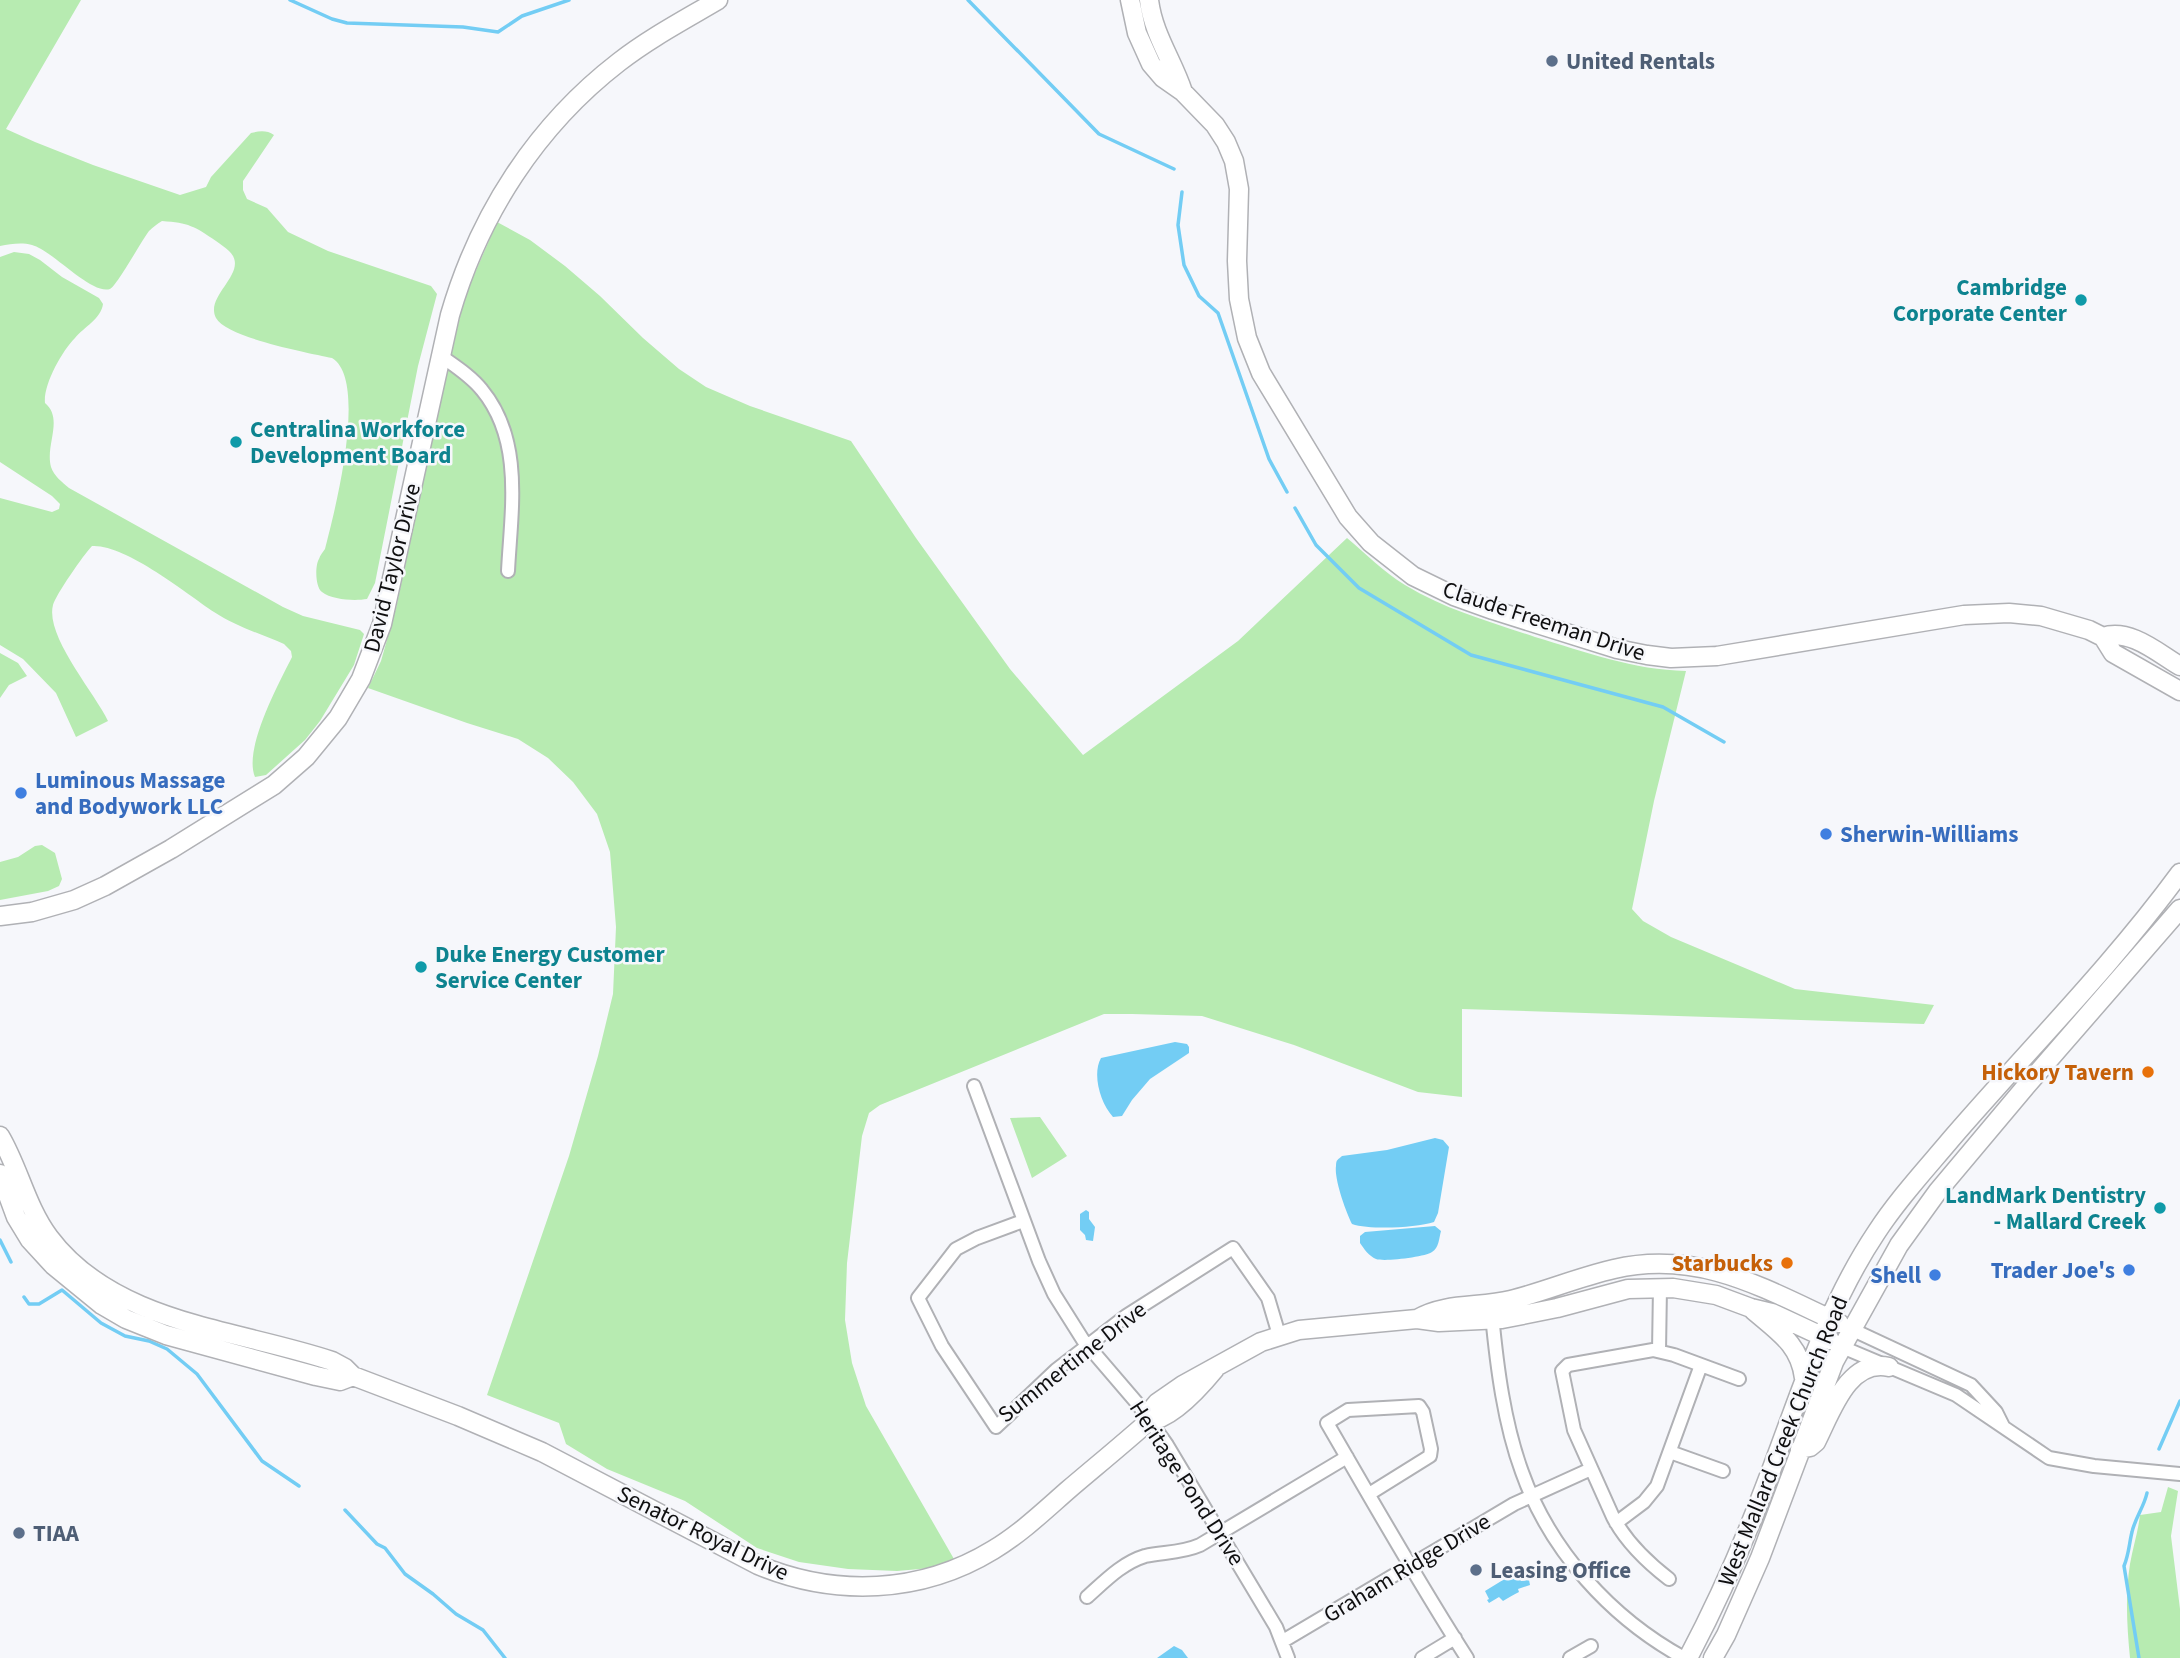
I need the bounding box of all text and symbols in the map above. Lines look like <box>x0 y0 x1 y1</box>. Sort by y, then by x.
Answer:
place label: United Rentals <box>1566 45 1715 78</box>
marker: United Rentals <box>1544 53 1560 69</box>
place label: Cambridge Corporate Center <box>1893 271 2068 330</box>
marker: Cambridge Corporate Center <box>2073 292 2089 308</box>
place label: Centralina Workforce Development Board <box>250 413 465 472</box>
marker: Centralina Workforce Development Board <box>228 434 244 450</box>
street label: David Taylor Drive <box>355 480 429 656</box>
street label: Claude Freeman Drive <box>1439 573 1649 669</box>
place label: Luminous Massage and Bodywork LLC <box>35 764 226 823</box>
marker: Luminous Massage and Bodywork LLC <box>13 785 29 801</box>
place label: Sherwin-Williams <box>1840 818 2018 851</box>
marker: Sherwin-Williams <box>1818 826 1834 842</box>
place label: Duke Energy Customer Service Center <box>435 938 665 997</box>
marker: Duke Energy Customer Service Center <box>413 959 429 975</box>
place label: Hickory Tavern <box>1981 1056 2134 1089</box>
marker: Hickory Tavern <box>2140 1064 2156 1080</box>
place label: LandMark Dentistry - Mallard Creek <box>1945 1179 2146 1238</box>
marker: LandMark Dentistry - Mallard Creek <box>2152 1200 2168 1216</box>
place label: Starbucks <box>1671 1247 1773 1280</box>
place label: Trader Joe's <box>1991 1254 2115 1287</box>
marker: Starbucks <box>1779 1255 1795 1271</box>
place label: Shell <box>1870 1259 1921 1292</box>
marker: Trader Joe's <box>2121 1262 2137 1278</box>
marker: Shell <box>1927 1267 1943 1283</box>
street label: West Mallard Creek Church Road <box>1710 1291 1856 1591</box>
street label: Summertime Drive <box>991 1293 1153 1431</box>
street label: Heritage Pond Drive <box>1121 1394 1253 1572</box>
street label: Senator Royal Drive <box>612 1477 794 1589</box>
street label: Graham Ridge Drive <box>1317 1505 1497 1631</box>
place label: TIAA <box>33 1517 80 1550</box>
marker: TIAA <box>11 1525 27 1541</box>
place label: Leasing Office <box>1490 1554 1631 1587</box>
marker: Leasing Office <box>1468 1562 1484 1578</box>

